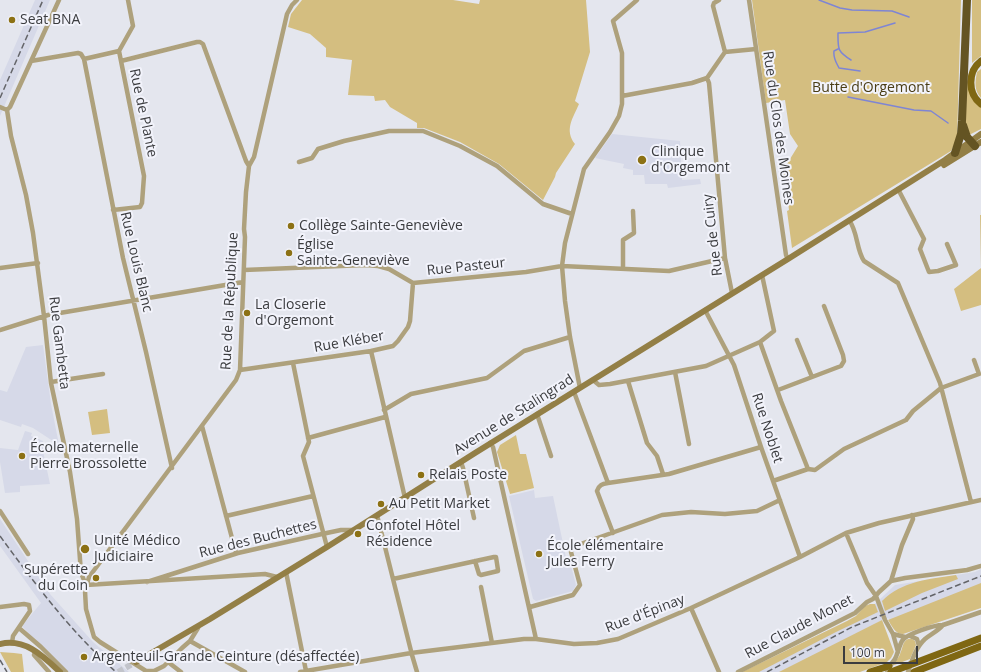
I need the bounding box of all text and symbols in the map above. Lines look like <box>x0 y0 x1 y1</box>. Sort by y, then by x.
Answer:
place label: Seat BNA <box>20 12 80 28</box>
marker: Seat BNA <box>7 15 17 25</box>
street label: Rue du Clos des Moines <box>759 50 797 206</box>
street label: Rue de Plante <box>125 67 161 159</box>
park label: Butte d'Orgemont <box>812 80 930 96</box>
place label: Clinique d'Orgemont <box>651 144 730 176</box>
marker: Clinique d'Orgemont <box>636 154 648 166</box>
street label: Rue de Cuiry <box>700 193 726 277</box>
street label: Rue Louis Blanc <box>116 210 156 314</box>
place label: Collège Sainte-Geneviève <box>299 218 463 234</box>
marker: Collège Sainte-Geneviève <box>286 221 296 231</box>
street label: Rue de la République <box>218 232 242 370</box>
place label: Église Sainte-Geneviève <box>297 237 410 270</box>
marker: Église Sainte-Geneviève <box>284 248 294 258</box>
street label: Rue Pasteur <box>426 255 506 279</box>
street label: Rue Gambetta <box>45 295 73 391</box>
place label: La Closerie d'Orgemont <box>255 297 334 330</box>
marker: La Closerie d'Orgemont <box>242 308 252 318</box>
street label: Rue Kléber <box>313 328 385 356</box>
street label: Avenue de Stalingrad <box>451 371 577 459</box>
street label: Rue Noblet <box>748 391 786 465</box>
place label: École maternelle Pierre Brossolette <box>30 440 147 472</box>
marker: École maternelle Pierre Brossolette <box>17 451 27 461</box>
place label: Relais Poste <box>429 467 507 483</box>
marker: Relais Poste <box>416 470 426 480</box>
place label: Au Petit Market <box>389 496 490 512</box>
marker: Au Petit Market <box>376 499 386 509</box>
street label: Rue des Buchettes <box>197 516 319 562</box>
place label: Confotel Hôtel Résidence <box>366 518 460 550</box>
marker: Confotel Hôtel Résidence <box>353 529 363 539</box>
place label: Unité Médico Judiciaire <box>94 533 180 566</box>
place label: École élémentaire Jules Ferry <box>547 538 663 570</box>
marker: Unité Médico Judiciaire <box>79 543 91 555</box>
marker: École élémentaire Jules Ferry <box>534 549 544 559</box>
place label: Supérette du Coin <box>24 562 88 594</box>
marker: Supérette du Coin <box>91 573 101 583</box>
street label: Rue d'Épinay <box>603 591 687 637</box>
street label: Rue Claude Monet <box>742 591 856 663</box>
scale bar <box>845 638 920 664</box>
text: 100 m <box>850 644 885 661</box>
place label: Argenteuil-Grande Ceinture (désaffectée) <box>92 649 359 665</box>
marker: Argenteuil-Grande Ceinture (désaffectée) <box>79 652 89 662</box>

